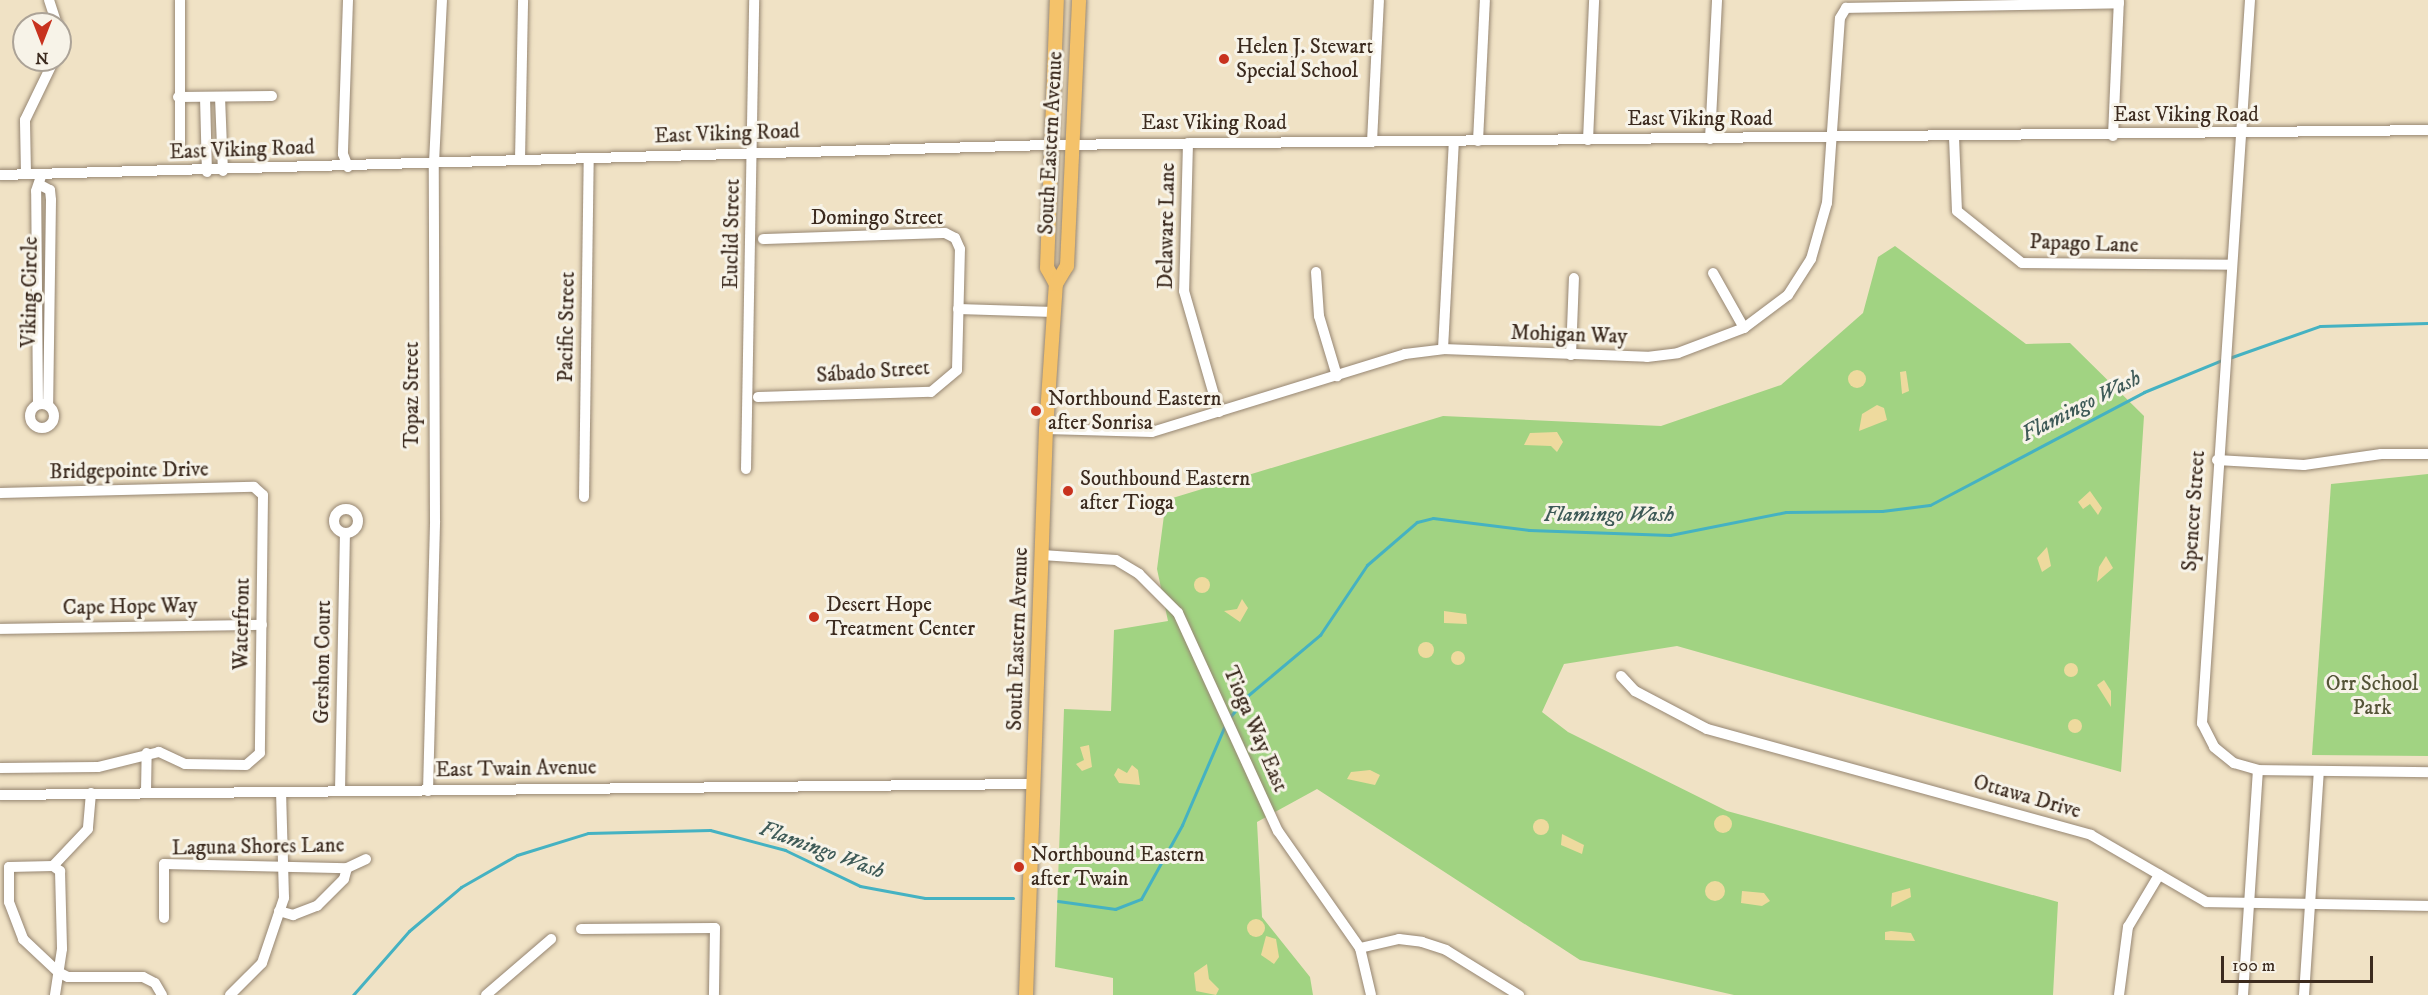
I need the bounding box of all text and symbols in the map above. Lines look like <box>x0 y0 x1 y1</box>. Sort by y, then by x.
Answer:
north arrow <box>12 12 72 72</box>
place label: Helen J. Stewart Special School <box>1236 34 1373 84</box>
text: N <box>35 48 49 68</box>
street label: South Eastern Avenue <box>1034 51 1068 235</box>
marker: Helen J. Stewart Special School <box>1217 52 1231 66</box>
street label: East Viking Road <box>2113 102 2259 128</box>
street label: East Viking Road <box>1627 106 1773 132</box>
street label: East Viking Road <box>1141 110 1287 136</box>
street label: East Viking Road <box>654 119 800 149</box>
street label: East Viking Road <box>169 135 315 165</box>
street label: Delaware Lane <box>1153 163 1181 289</box>
street label: Euclid Street <box>718 179 746 289</box>
street label: Domingo Street <box>811 205 943 231</box>
street label: Papago Lane <box>2029 230 2139 258</box>
street label: Viking Circle <box>16 236 44 348</box>
street label: Pacific Street <box>553 271 581 383</box>
street label: Mohigan Way <box>1510 320 1628 350</box>
street label: Topaz Street <box>399 342 425 448</box>
street label: Sábado Street <box>815 355 931 389</box>
water label: Flamingo Wash <box>2017 365 2145 447</box>
place label: Northbound Eastern after Sonrisa <box>1048 386 1222 436</box>
marker: Northbound Eastern after Sonrisa <box>1029 404 1043 418</box>
street label: Spencer Street <box>2177 450 2211 572</box>
street label: Bridgepointe Drive <box>49 457 209 485</box>
place label: Southbound Eastern after Tioga <box>1080 466 1250 516</box>
marker: Southbound Eastern after Tioga <box>1061 484 1075 498</box>
water label: Flamingo Wash <box>1544 502 1674 528</box>
street label: South Eastern Avenue <box>1002 547 1034 731</box>
street label: Waterfront <box>229 578 255 670</box>
place label: Desert Hope Treatment Center <box>826 592 975 642</box>
street label: Cape Hope Way <box>62 593 198 621</box>
street label: Gershon Court <box>309 600 337 724</box>
marker: Desert Hope Treatment Center <box>807 610 821 624</box>
street label: Tioga Way East <box>1217 662 1293 796</box>
park label: Orr School Park <box>2326 671 2418 721</box>
street label: East Twain Avenue <box>435 755 597 783</box>
street label: Ottawa Drive <box>1970 770 2084 824</box>
water label: Flamingo Wash <box>756 815 888 885</box>
street label: Laguna Shores Lane <box>172 833 344 861</box>
place label: Northbound Eastern after Twain <box>1031 842 1205 892</box>
marker: Northbound Eastern after Twain <box>1012 860 1026 874</box>
scale bar <box>2224 944 2376 982</box>
text: 100 m <box>2232 955 2275 977</box>

